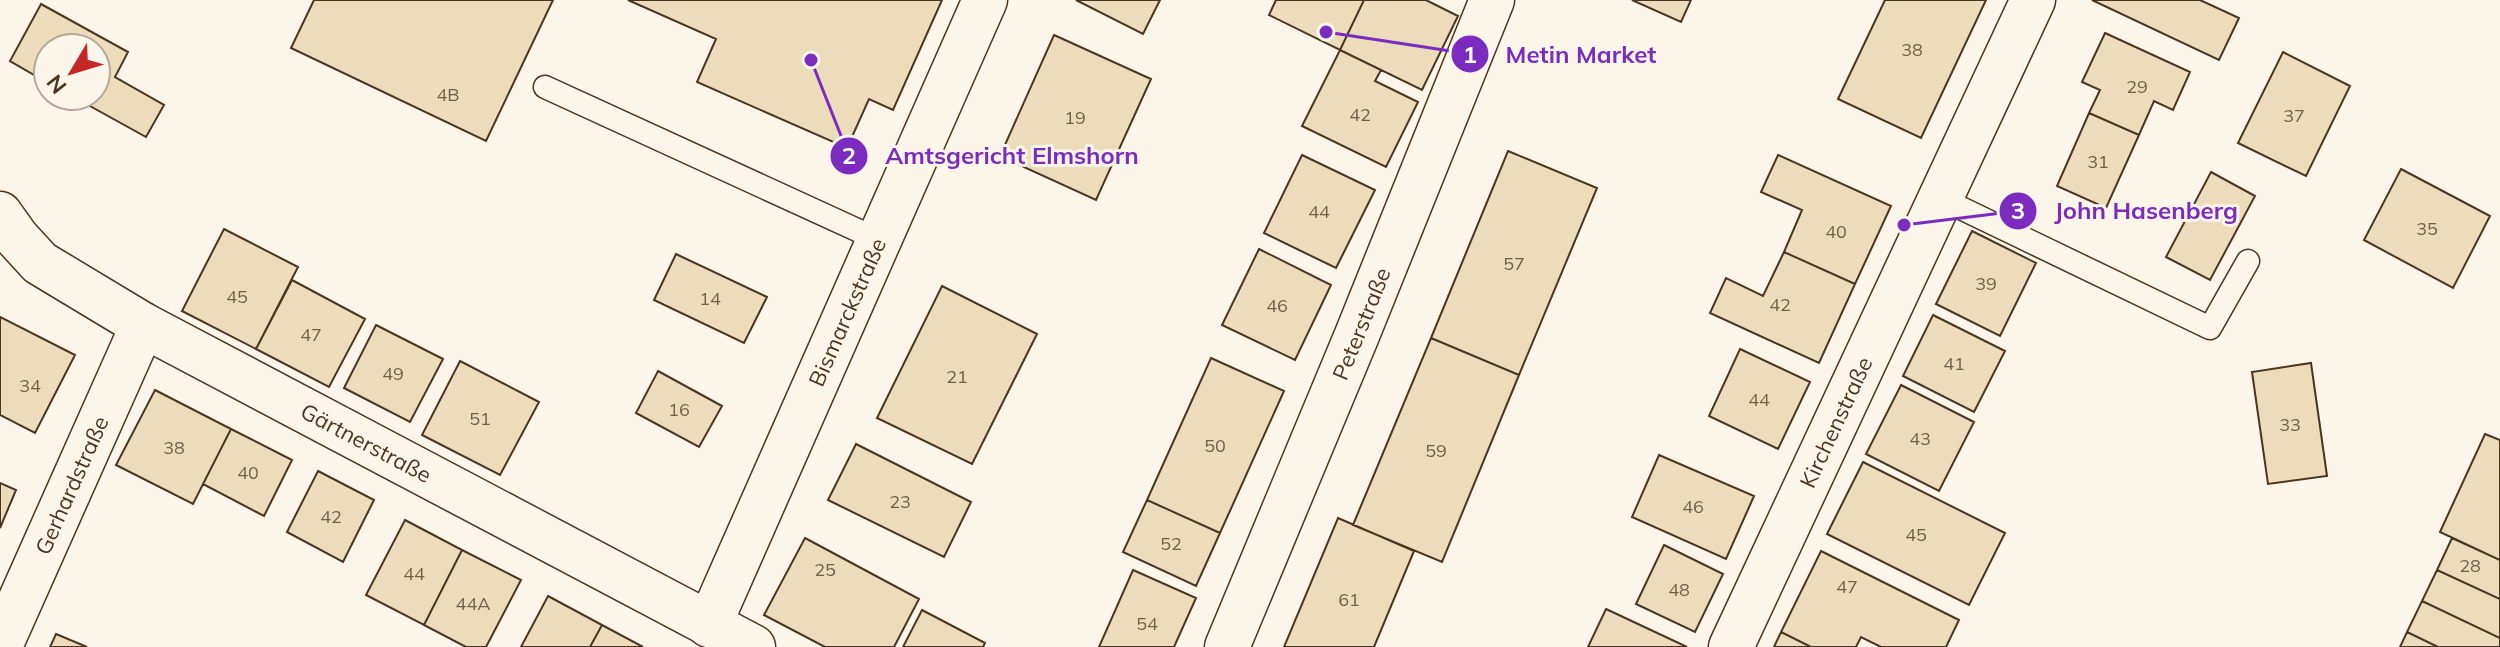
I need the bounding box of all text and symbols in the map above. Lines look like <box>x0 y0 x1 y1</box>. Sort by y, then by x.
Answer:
callout: Metin Market <box>1450 30 1672 78</box>
north arrow <box>32 32 112 112</box>
house number: 38 <box>1901 38 1923 61</box>
text: 1 <box>1463 39 1477 69</box>
text: Metin Market <box>1506 39 1656 69</box>
text: N <box>40 69 72 99</box>
house number: 29 <box>2126 75 2148 98</box>
house number: 4B <box>436 83 460 106</box>
house number: 42 <box>1349 103 1371 126</box>
house number: 37 <box>2283 104 2305 127</box>
house number: 19 <box>1064 106 1086 129</box>
callout: Amtsgericht Elmshorn <box>829 132 1155 180</box>
text: 2 <box>842 140 856 170</box>
text: Amtsgericht Elmshorn <box>885 140 1139 170</box>
house number: 31 <box>2087 150 2109 173</box>
callout: John Hasenberg <box>1998 187 2254 235</box>
text: 3 <box>2011 195 2025 225</box>
text: John Hasenberg <box>2054 195 2238 225</box>
house number: 44 <box>1308 200 1330 223</box>
house number: 35 <box>2416 217 2438 240</box>
house number: 40 <box>1825 220 1847 243</box>
street label: Bismarckstraße <box>802 234 892 391</box>
house number: 57 <box>1503 252 1525 275</box>
street label: Peterstraße <box>1326 264 1397 384</box>
house number: 39 <box>1975 272 1997 295</box>
house number: 45 <box>226 285 248 308</box>
house number: 14 <box>699 287 721 310</box>
house number: 42 <box>1769 293 1791 316</box>
house number: 46 <box>1266 294 1288 317</box>
house number: 47 <box>300 323 322 346</box>
street label: Kirchenstraße <box>1793 352 1878 492</box>
house number: 41 <box>1943 352 1965 375</box>
house number: 49 <box>382 362 404 385</box>
house number: 21 <box>946 365 968 388</box>
house number: 34 <box>19 374 41 397</box>
house number: 44 <box>1748 388 1770 411</box>
street label: Gärtnerstraße <box>296 397 436 489</box>
house number: 16 <box>668 398 690 421</box>
house number: 51 <box>469 407 491 430</box>
street label: Gerhardstraße <box>29 412 115 559</box>
house number: 33 <box>2279 413 2301 436</box>
house number: 43 <box>1909 427 1931 450</box>
house number: 50 <box>1204 434 1226 457</box>
house number: 38 <box>163 436 185 459</box>
house number: 59 <box>1425 439 1447 462</box>
house number: 40 <box>237 461 259 484</box>
house number: 23 <box>889 490 911 513</box>
house number: 46 <box>1682 495 1704 518</box>
house number: 42 <box>320 505 342 528</box>
house number: 45 <box>1905 523 1927 546</box>
house number: 52 <box>1160 532 1182 555</box>
house number: 28 <box>2459 554 2481 577</box>
house number: 25 <box>814 558 836 581</box>
house number: 44 <box>403 562 425 585</box>
house number: 47 <box>1836 575 1858 598</box>
house number: 48 <box>1668 578 1690 601</box>
house number: 61 <box>1338 588 1360 611</box>
house number: 44A <box>456 592 490 615</box>
house number: 54 <box>1136 612 1158 635</box>

